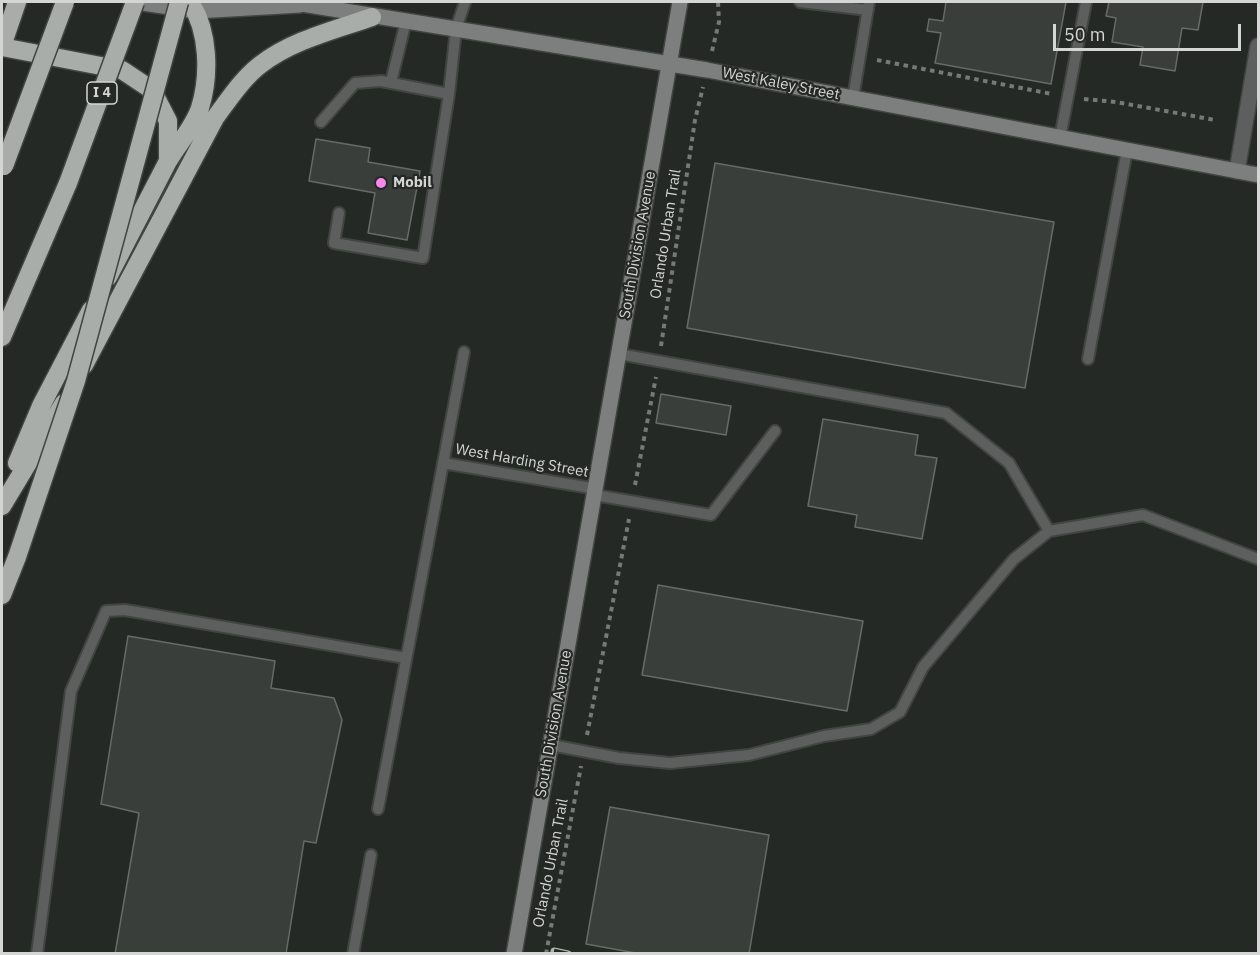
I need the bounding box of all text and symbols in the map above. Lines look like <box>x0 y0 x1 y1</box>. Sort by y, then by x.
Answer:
scale bar <box>1056 12 1244 50</box>
text: 50 m <box>1064 23 1106 46</box>
street label: West Kaley Street <box>721 64 841 104</box>
road number: I 4 <box>87 82 117 104</box>
street label: Orlando Urban Trail <box>647 168 685 300</box>
street label: South Division Avenue <box>616 170 660 320</box>
place label: Mobil <box>393 174 432 192</box>
marker: Mobil <box>374 176 388 190</box>
street label: West Harding Street <box>454 440 590 482</box>
street label: South Division Avenue <box>532 649 576 799</box>
street label: Orlando Urban Trail <box>530 797 572 929</box>

